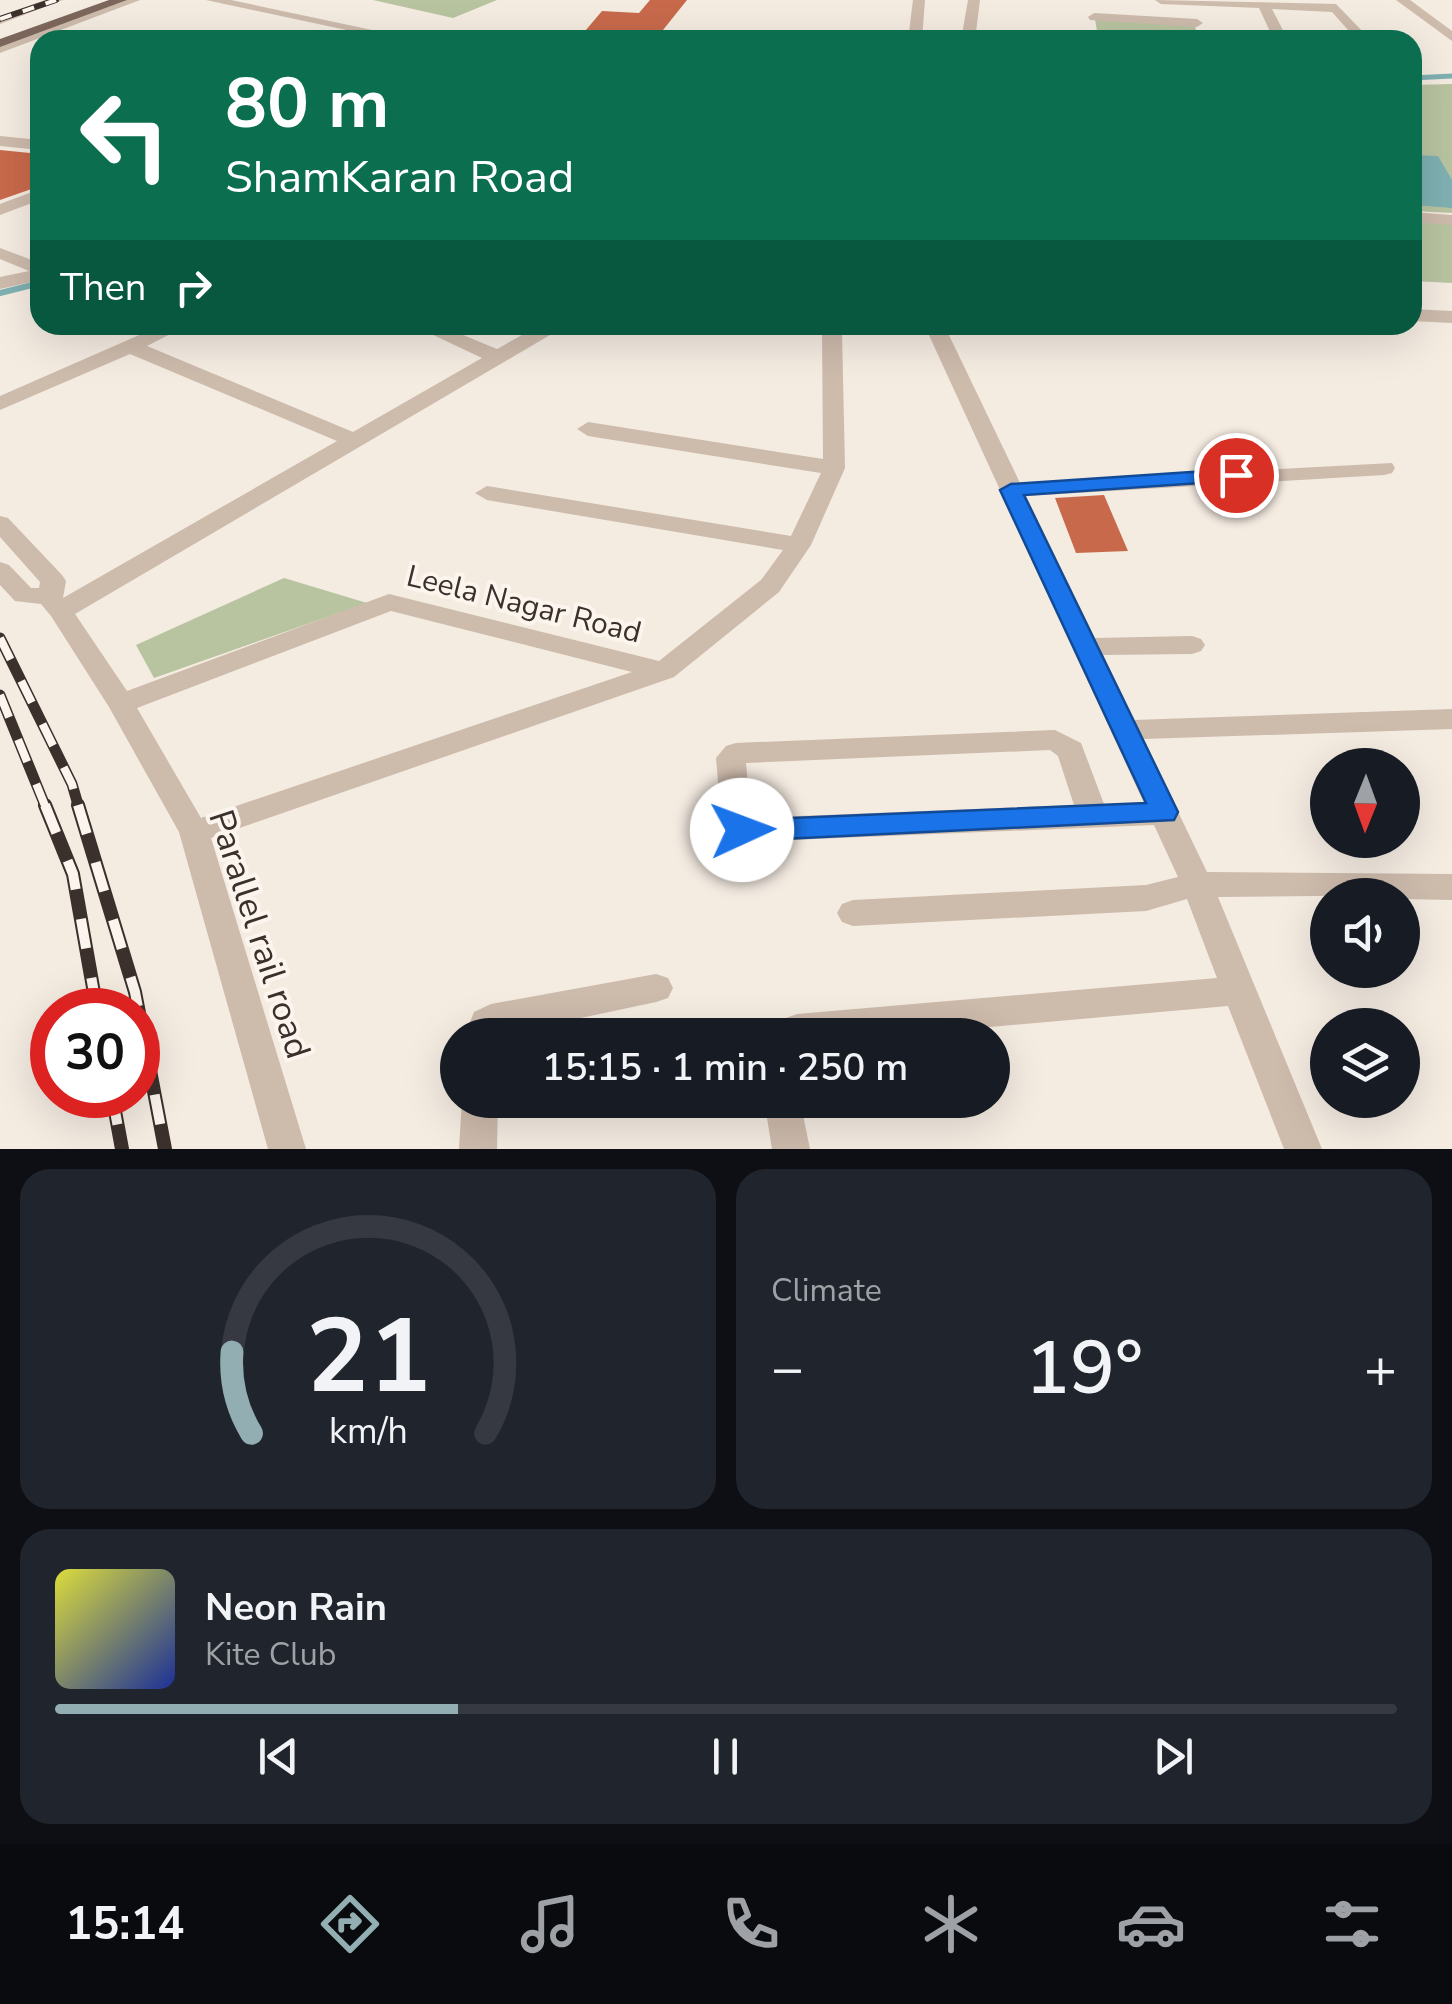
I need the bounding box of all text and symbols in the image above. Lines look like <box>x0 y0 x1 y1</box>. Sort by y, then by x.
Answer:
text: 80 m <box>225 56 389 152</box>
icon: left <box>60 70 190 200</box>
text: ShamKaran Road <box>225 147 574 208</box>
icon: right <box>166 260 221 315</box>
text: Then <box>60 262 146 313</box>
pin <box>1194 433 1279 518</box>
icon: arrive <box>1209 448 1264 503</box>
street label: Leela Nagar Road <box>402 556 645 653</box>
north arrow <box>1310 748 1420 858</box>
map controls <box>1310 748 1420 1118</box>
position arrow <box>690 778 794 882</box>
street label: Parallel rail road <box>197 804 322 1064</box>
button: sound <box>1310 878 1420 988</box>
speed limit sign: 30 <box>30 988 160 1118</box>
button: layers <box>1310 1008 1420 1118</box>
text: 15:15 · 1 min · 250 m <box>542 1042 908 1093</box>
text: Climate <box>771 1269 882 1312</box>
text: 21 <box>306 1286 430 1428</box>
text: 19° <box>1025 1317 1143 1419</box>
text: − <box>771 1331 804 1406</box>
text: + <box>1364 1331 1397 1406</box>
text: km/h <box>329 1407 407 1456</box>
text: Neon Rain <box>205 1582 387 1633</box>
text: Kite Club <box>205 1633 336 1676</box>
icon: previous <box>251 1729 306 1784</box>
icon: pause <box>698 1729 753 1784</box>
icon: next <box>1146 1729 1201 1784</box>
icon: directions <box>315 1889 385 1959</box>
icon: music <box>515 1889 585 1959</box>
icon: phone <box>716 1889 786 1959</box>
icon: climate <box>916 1889 986 1959</box>
icon: car <box>1116 1889 1186 1959</box>
icon: filters <box>1317 1889 1387 1959</box>
text: 15:14 <box>65 1894 184 1955</box>

